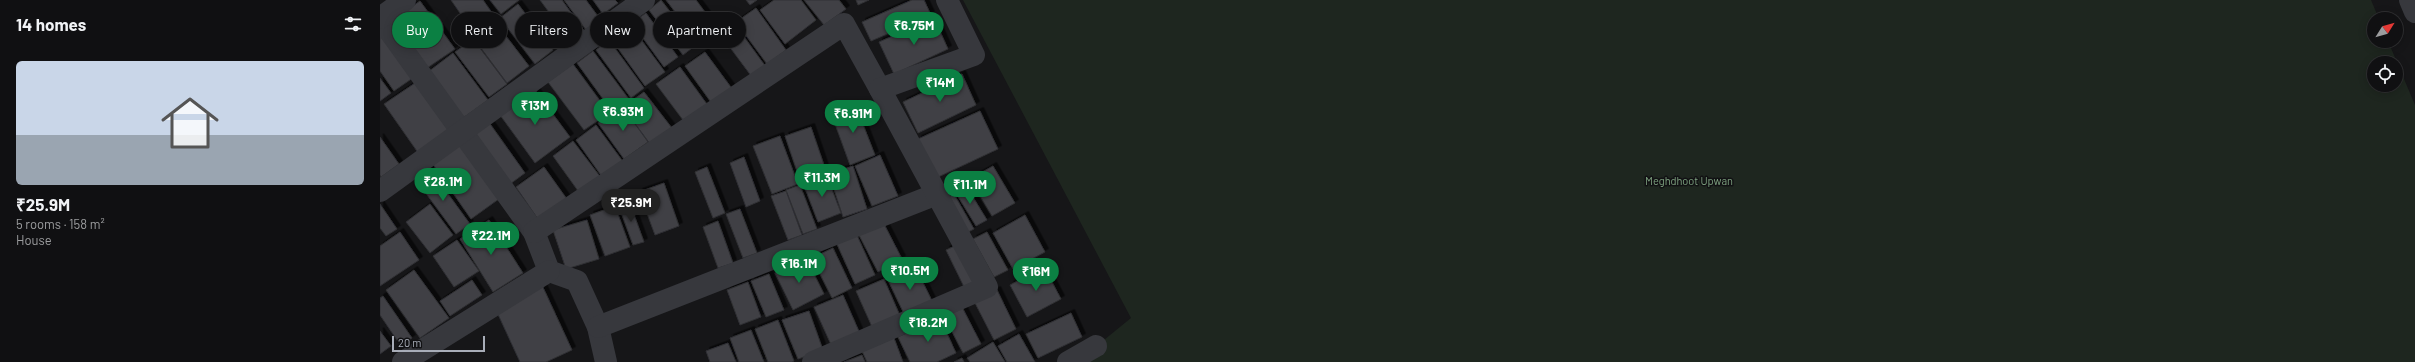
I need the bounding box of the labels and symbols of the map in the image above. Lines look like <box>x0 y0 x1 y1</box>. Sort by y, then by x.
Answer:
pin: ₹6.75M <box>881 12 947 46</box>
north arrow <box>2367 12 2403 48</box>
pin: ₹14M <box>916 69 964 103</box>
pin: ₹13M <box>511 92 559 126</box>
pin: ₹6.93M <box>590 98 656 132</box>
pin: ₹6.91M <box>820 100 886 134</box>
pin: ₹11.3M <box>789 164 855 198</box>
pin: ₹28.1M <box>410 168 476 202</box>
pin: ₹11.1M <box>937 171 1003 205</box>
park label: Meghdhoot Upwan <box>1645 174 1733 187</box>
pin: ₹25.9M <box>598 189 664 223</box>
pin: ₹22.1M <box>458 222 524 256</box>
pin: ₹16.1M <box>766 250 832 284</box>
pin: ₹10.5M <box>877 257 943 291</box>
pin: ₹16M <box>1012 258 1060 292</box>
pin: ₹18.2M <box>895 309 961 343</box>
scale bar <box>392 334 485 353</box>

